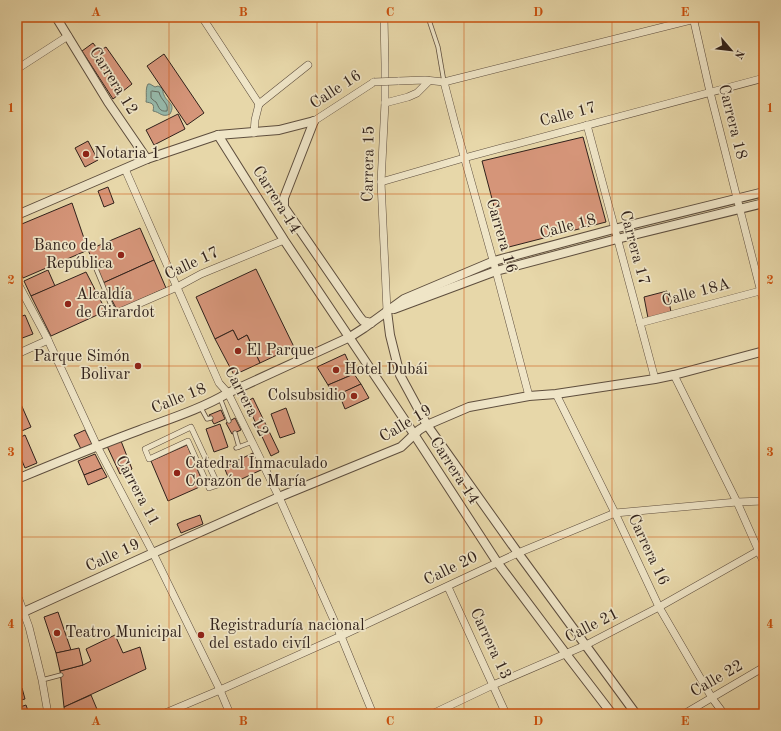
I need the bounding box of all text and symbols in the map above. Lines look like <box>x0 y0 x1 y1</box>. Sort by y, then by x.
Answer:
text: A <box>91 6 101 19</box>
text: B <box>238 6 248 19</box>
text: C <box>386 6 394 19</box>
text: D <box>533 6 543 19</box>
text: E <box>681 6 690 19</box>
north arrow <box>711 30 751 70</box>
street label: Carrera 12 <box>86 44 140 118</box>
text: N <box>731 48 745 61</box>
street label: Calle 16 <box>307 68 365 112</box>
street label: Carrera 18 <box>715 83 749 161</box>
street label: Calle 17 <box>538 100 598 130</box>
text: 1 <box>7 102 15 115</box>
text: 1 <box>766 102 774 115</box>
street label: Carrera 15 <box>360 126 378 202</box>
place label: Notaria 1 <box>94 146 160 162</box>
marker: Notaria 1 <box>81 149 91 159</box>
street label: Carrera 14 <box>249 163 303 237</box>
street label: Carrera 16 <box>483 197 519 275</box>
street label: Carrera 17 <box>616 209 652 287</box>
street label: Calle 18 <box>538 212 598 242</box>
place label: Banco de la República <box>34 238 113 272</box>
street label: Calle 17 <box>162 245 222 283</box>
marker: Banco de la República <box>116 250 126 260</box>
text: 2 <box>7 274 15 287</box>
text: 2 <box>766 274 774 287</box>
street label: Calle 18A <box>660 276 732 310</box>
place label: Alcaldía de Girardot <box>76 287 155 321</box>
marker: Alcaldía de Girardot <box>63 299 73 309</box>
place label: El Parque <box>246 343 314 359</box>
marker: El Parque <box>233 346 243 356</box>
place label: Parque Simón Bolivar <box>33 349 130 383</box>
marker: Parque Simón Bolivar <box>133 361 143 371</box>
place label: Hotel Dubái <box>344 362 428 378</box>
street label: Carrera 12 <box>221 364 271 440</box>
marker: Hotel Dubái <box>331 365 341 375</box>
street label: Calle 18 <box>149 381 209 417</box>
place label: Colsubsidio <box>267 388 346 404</box>
marker: Colsubsidio <box>349 391 359 401</box>
street label: Calle 19 <box>377 402 435 446</box>
street label: Carrera 14 <box>426 435 482 507</box>
text: 3 <box>7 446 15 459</box>
text: 3 <box>766 446 774 459</box>
street label: Carrera 11 <box>112 453 162 529</box>
place label: Catedral Inmaculado Corazón de María <box>185 456 328 490</box>
marker: Catedral Inmaculado Corazón de María <box>172 468 182 478</box>
street label: Carrera 16 <box>625 512 671 588</box>
street label: Calle 19 <box>83 537 143 575</box>
street label: Calle 20 <box>422 549 480 589</box>
street label: Carrera 13 <box>467 606 513 682</box>
street label: Calle 21 <box>563 606 621 646</box>
text: 4 <box>7 618 15 631</box>
place label: Registraduría nacional del estado civíl <box>209 618 365 652</box>
text: 4 <box>766 618 774 631</box>
place label: Teatro Municipal <box>65 625 182 641</box>
marker: Teatro Municipal <box>52 628 62 638</box>
marker: Registraduría nacional del estado civíl <box>196 630 206 640</box>
street label: Calle 22 <box>688 658 746 700</box>
text: A <box>91 715 101 728</box>
text: B <box>238 715 248 728</box>
text: C <box>386 715 394 728</box>
text: D <box>533 715 543 728</box>
text: E <box>681 715 690 728</box>

